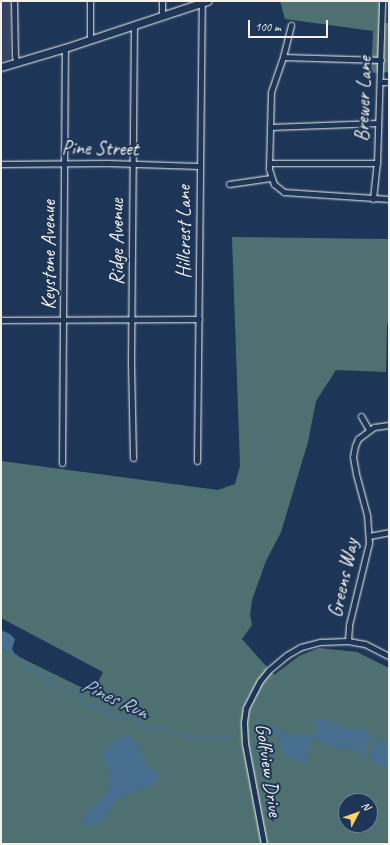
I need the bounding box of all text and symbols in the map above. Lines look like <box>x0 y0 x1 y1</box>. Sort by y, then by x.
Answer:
scale bar <box>250 12 330 38</box>
text: 100 m <box>255 19 281 35</box>
street label: Brewer Lane <box>350 56 376 142</box>
street label: Pine Street <box>61 135 139 161</box>
street label: Hillcrest Lane <box>171 185 195 279</box>
street label: Ridge Avenue <box>104 199 128 285</box>
street label: Keystone Avenue <box>36 200 60 310</box>
street label: Greens Way <box>323 536 363 620</box>
water label: Pines Run <box>78 672 152 724</box>
street label: Golfview Drive <box>251 722 287 818</box>
north arrow <box>338 793 378 833</box>
text: N <box>359 799 374 813</box>

